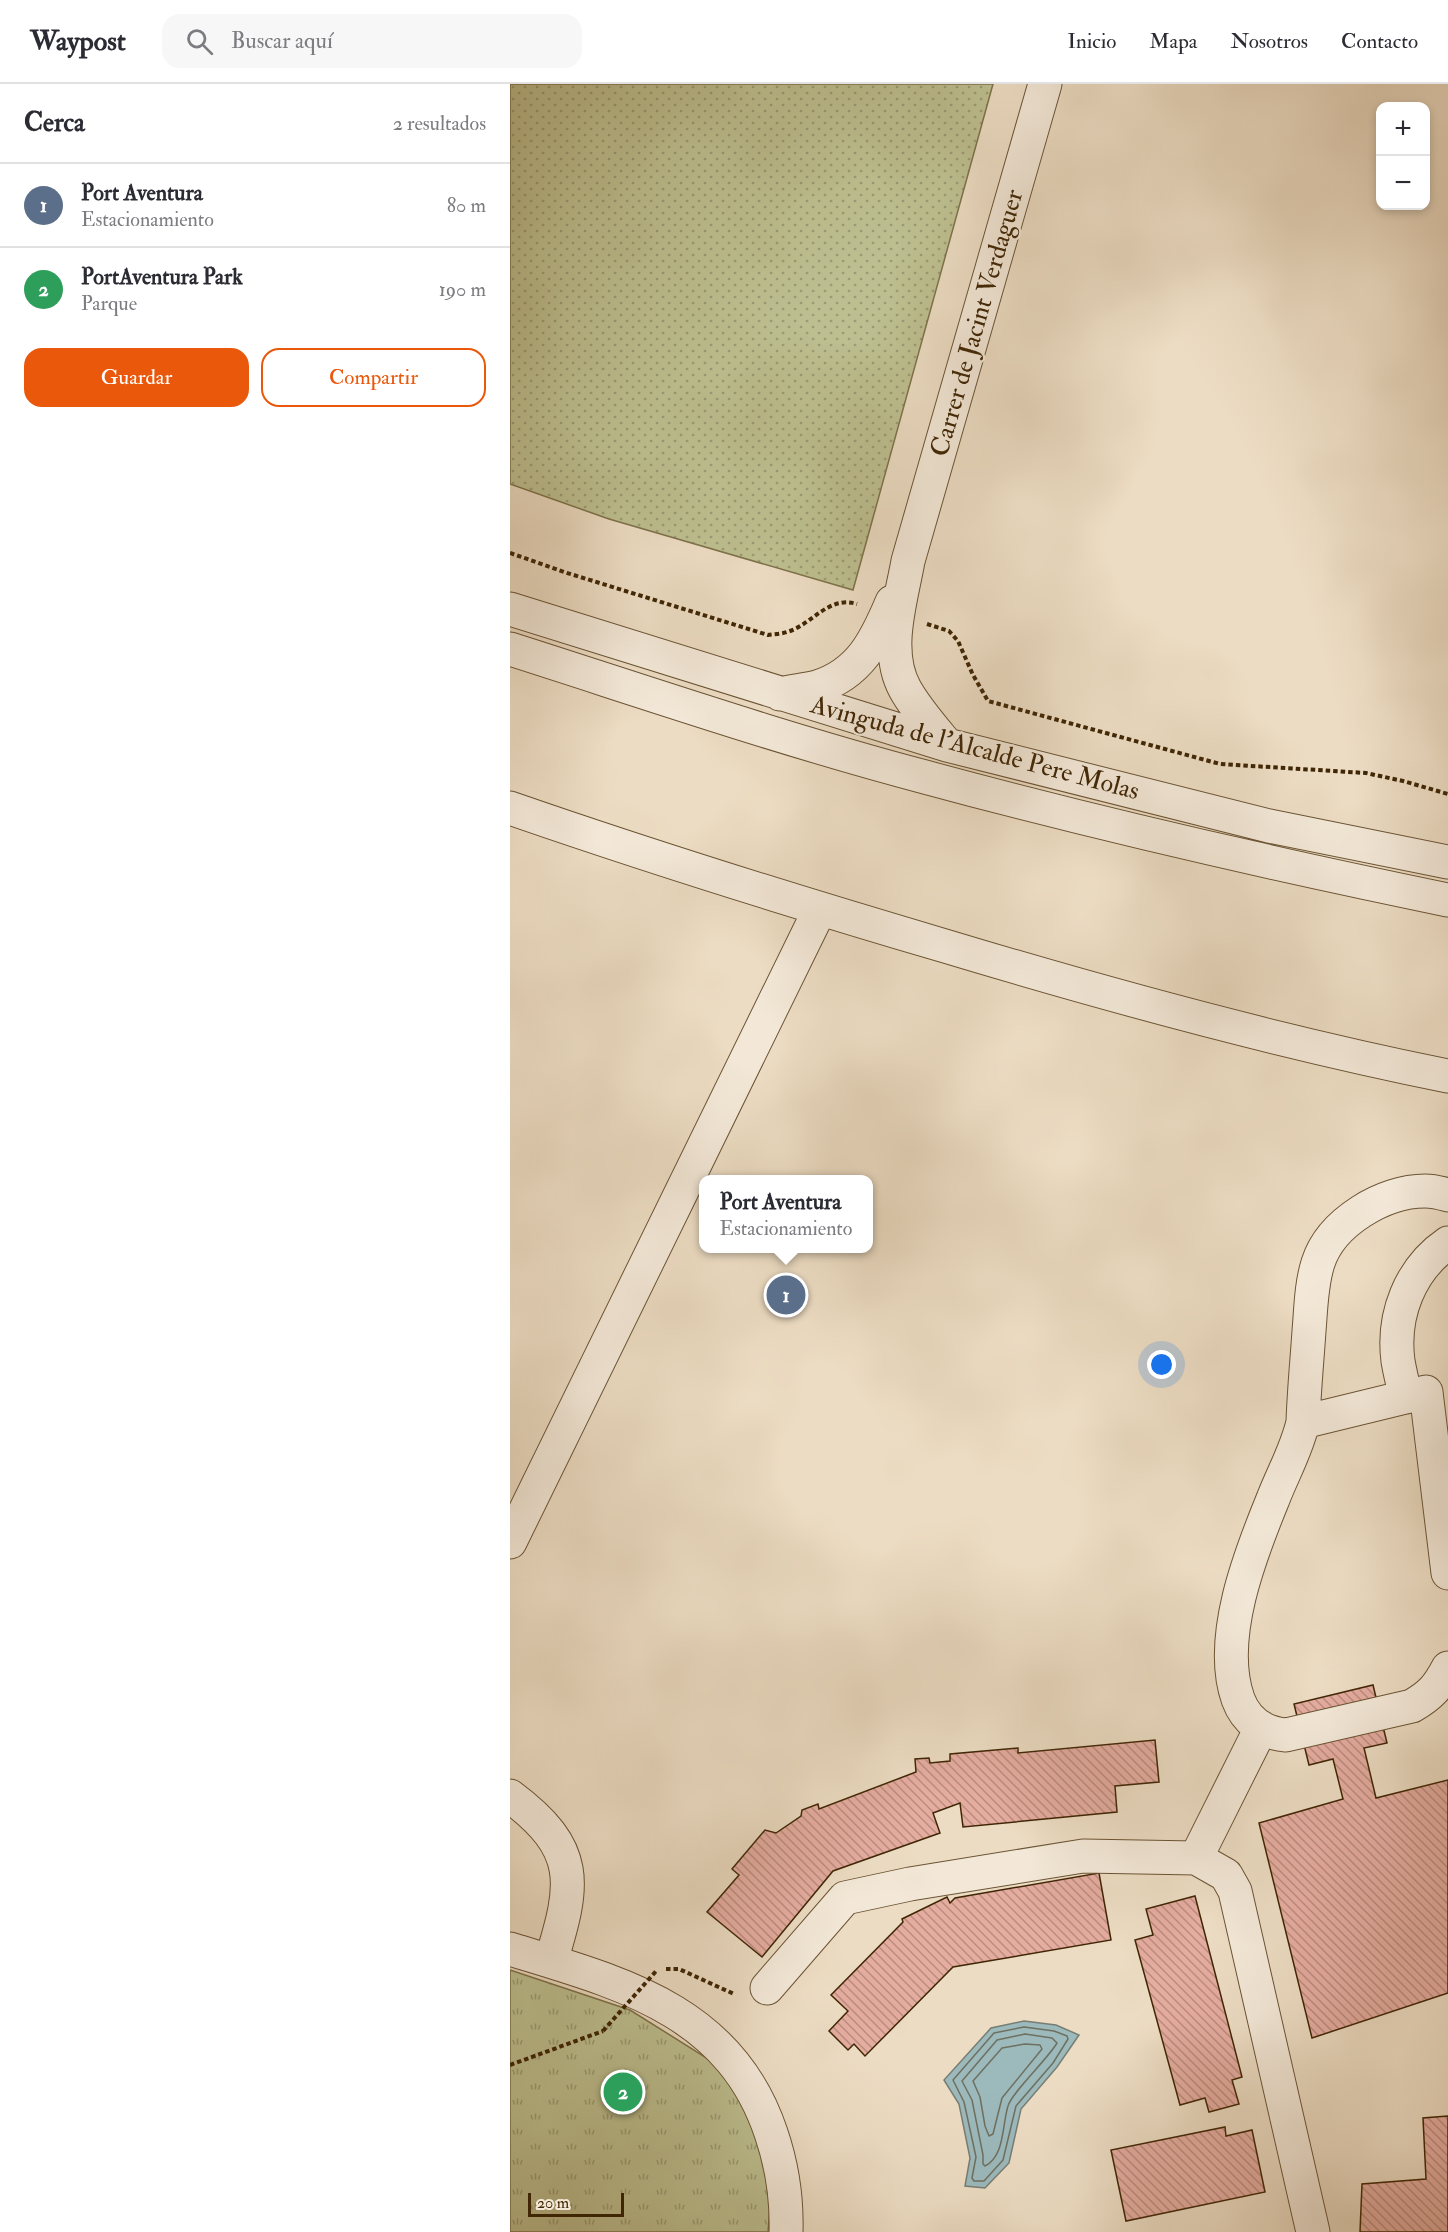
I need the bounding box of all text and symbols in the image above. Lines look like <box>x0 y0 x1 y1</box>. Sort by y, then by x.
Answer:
search box <box>162 14 582 68</box>
text: Waypost <box>30 24 126 59</box>
icon: search <box>183 25 216 58</box>
text: Buscar aquí <box>231 27 333 55</box>
text: Inicio <box>1067 28 1116 55</box>
text: Mapa <box>1149 28 1197 55</box>
text: Nosotros <box>1230 28 1308 55</box>
text: Contacto <box>1341 28 1418 55</box>
map controls <box>1376 102 1430 210</box>
button: + <box>1376 102 1430 156</box>
text: Cerca <box>24 107 85 139</box>
text: 2 resultados <box>393 111 486 136</box>
button: − <box>1376 156 1430 210</box>
text: Port Aventura <box>81 179 203 207</box>
street label: Carrer de Jacint Verdaguer <box>924 185 1031 460</box>
text: 1 <box>40 193 47 218</box>
text: 80 m <box>447 193 486 218</box>
text: Estacionamiento <box>81 207 214 232</box>
text: PortAventura Park <box>81 263 243 291</box>
text: 2 <box>38 277 49 302</box>
text: 190 m <box>439 277 486 302</box>
text: Parque <box>81 291 137 316</box>
button: Guardar <box>24 348 249 407</box>
button: Compartir <box>261 348 486 407</box>
street label: Avinguda de l'Alcalde Pere Molas <box>806 688 1143 807</box>
popup <box>699 1175 873 1253</box>
text: Port Aventura <box>720 1188 841 1216</box>
text: Estacionamiento <box>720 1216 852 1241</box>
pin: 1 <box>766 1272 806 1318</box>
your location <box>1147 1350 1176 1379</box>
pin: 2 <box>604 2070 642 2114</box>
scale bar <box>528 2190 624 2218</box>
text: 20 m <box>537 2193 569 2213</box>

